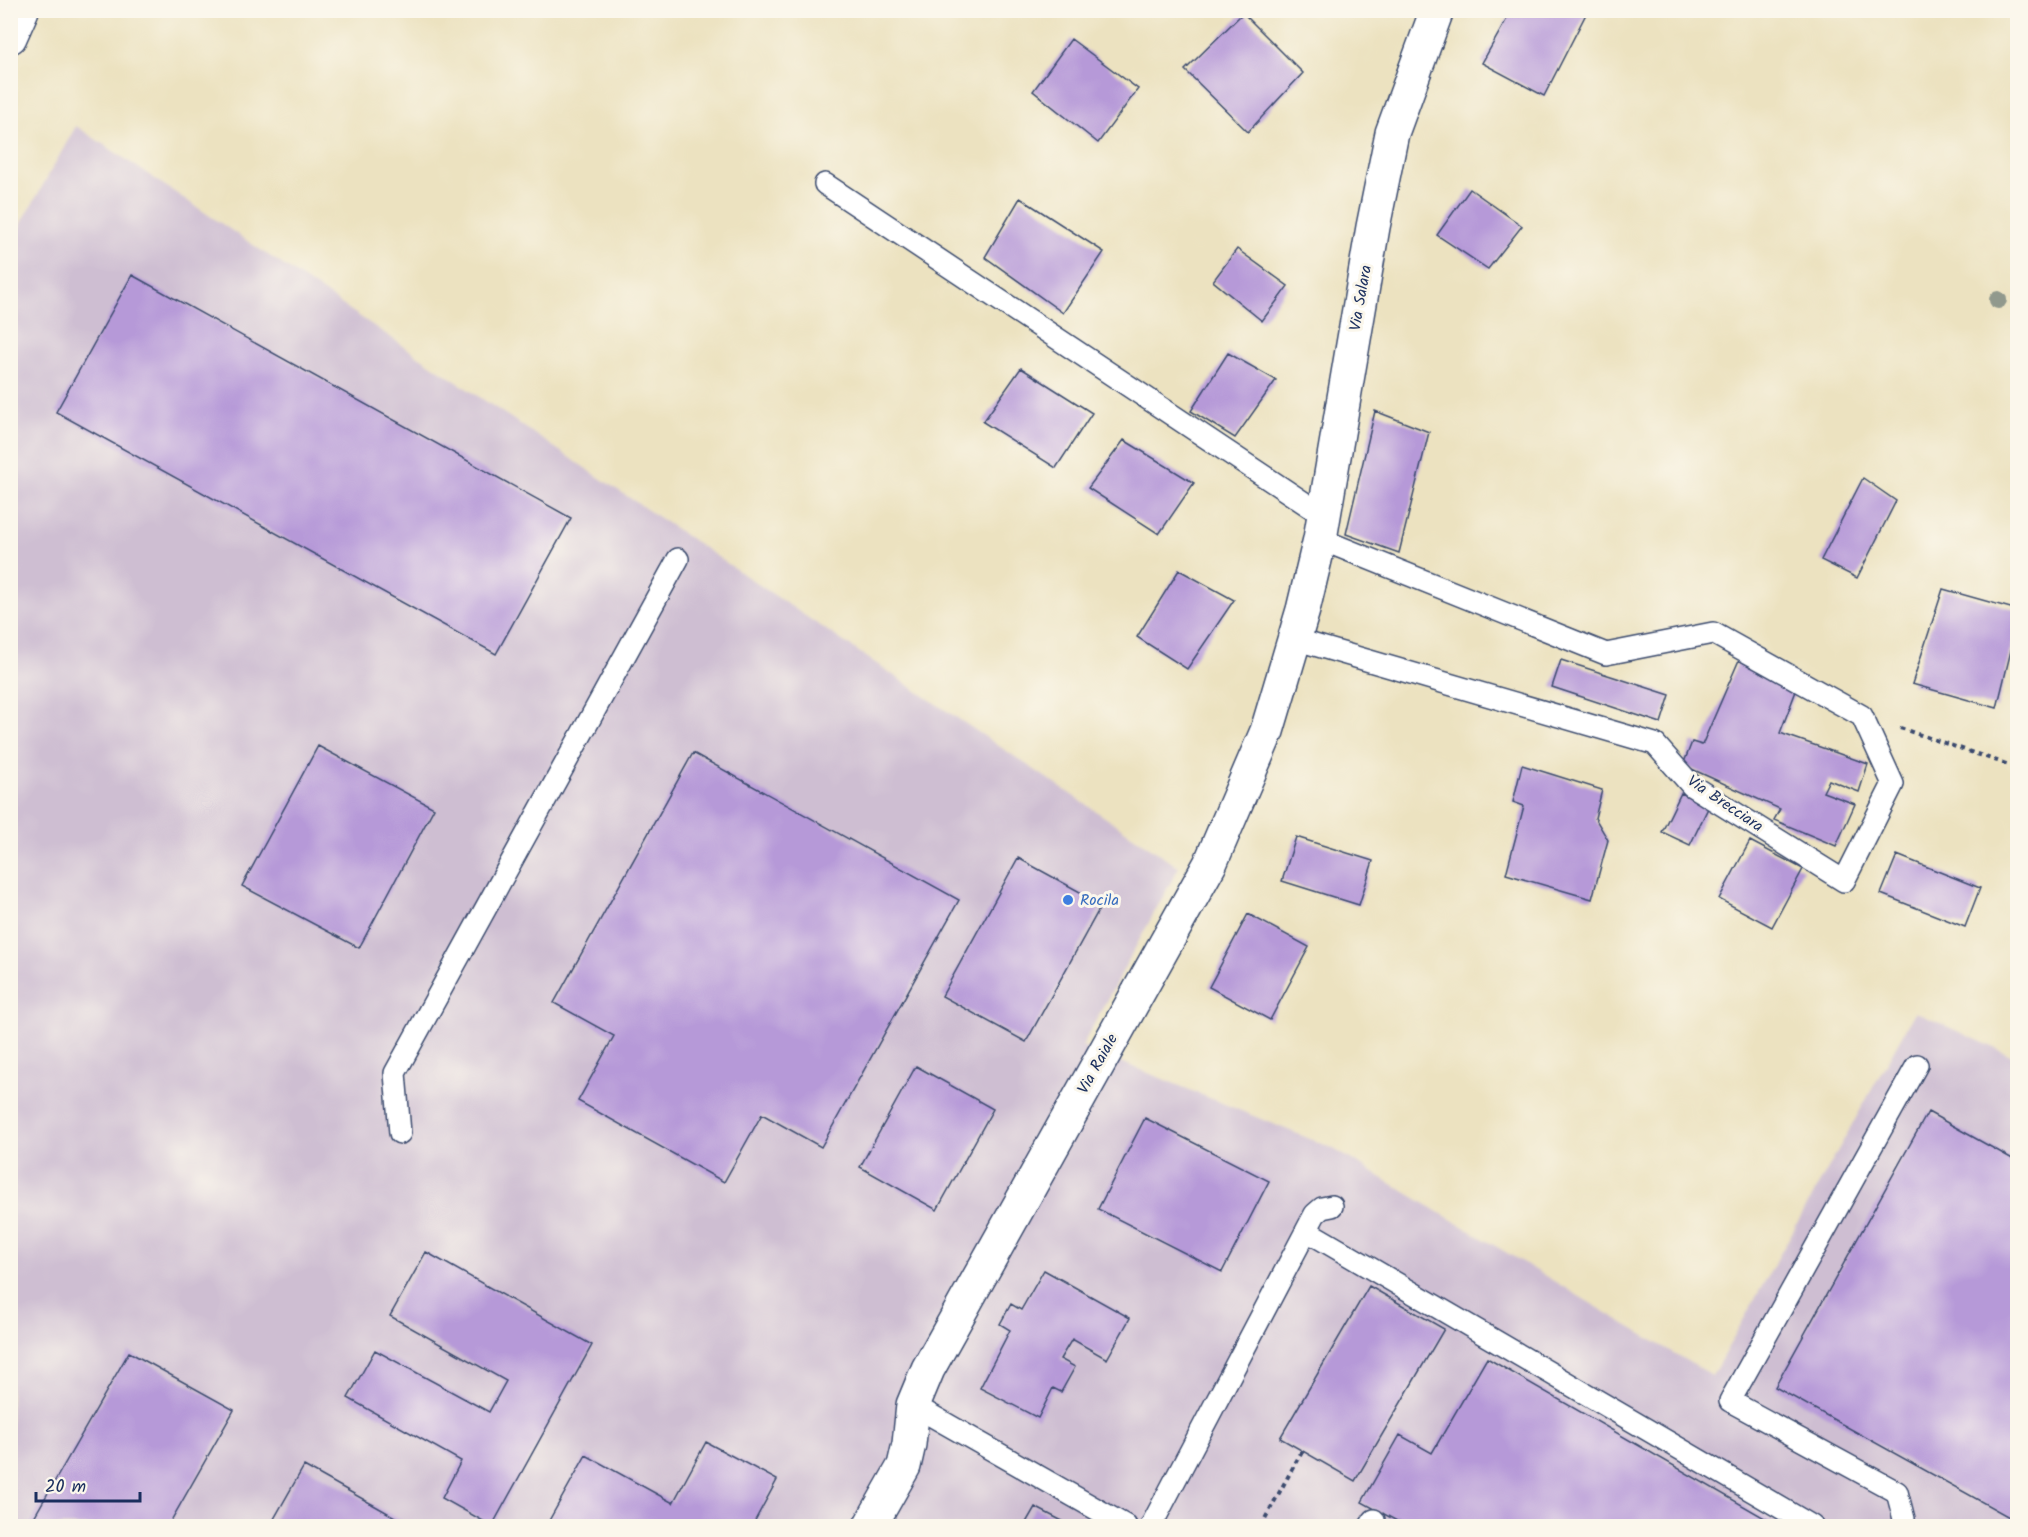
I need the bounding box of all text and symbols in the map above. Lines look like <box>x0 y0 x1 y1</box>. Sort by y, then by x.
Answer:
street label: Via Salara <box>1343 263 1379 333</box>
street label: Via Brecciara <box>1682 769 1768 839</box>
place label: Rocila <box>1080 888 1119 913</box>
marker: Rocila <box>1061 893 1075 907</box>
street label: Via Raiale <box>1071 1029 1125 1099</box>
scale bar <box>36 1465 140 1503</box>
text: 20 m <box>45 1473 86 1502</box>

